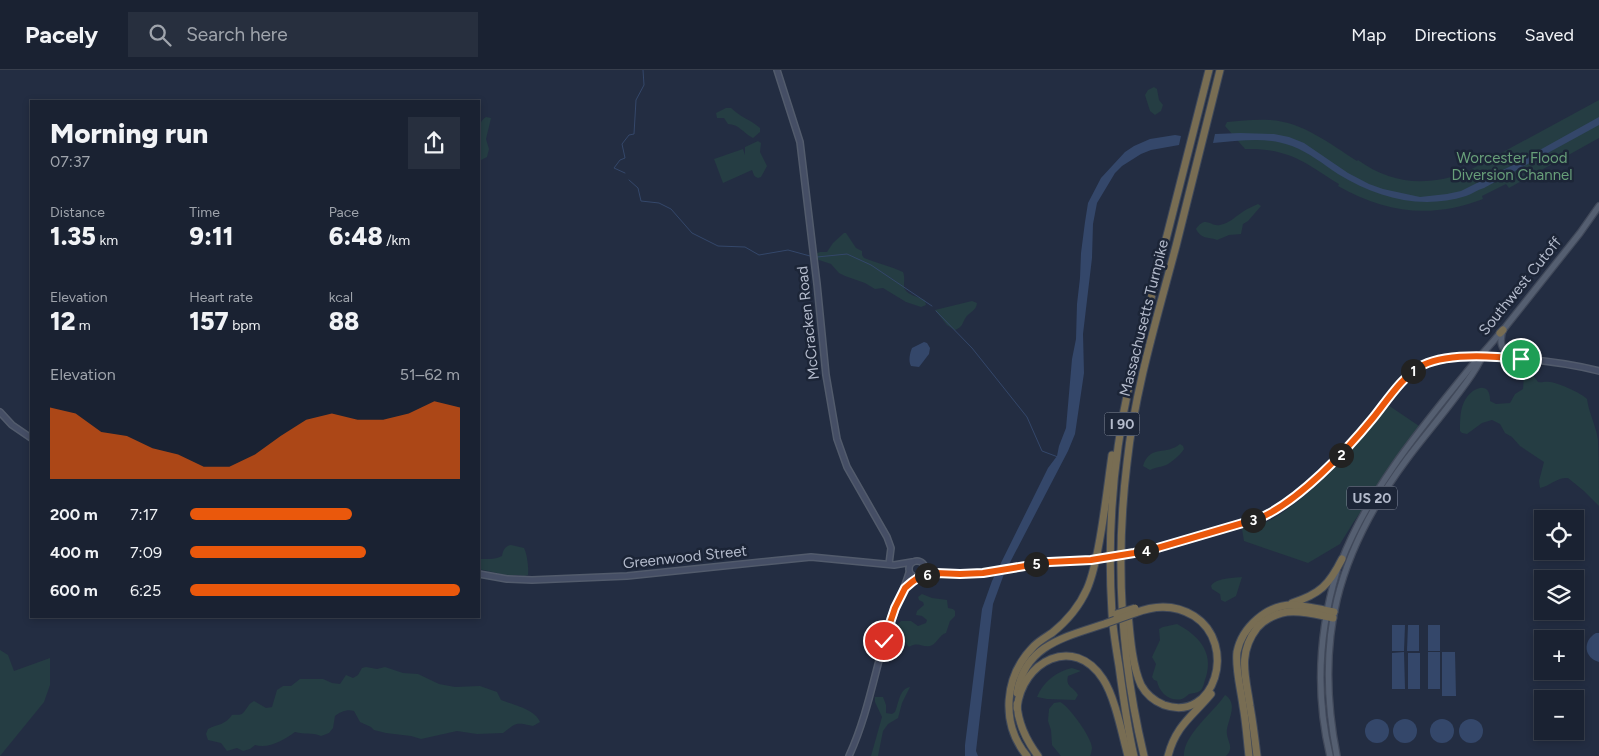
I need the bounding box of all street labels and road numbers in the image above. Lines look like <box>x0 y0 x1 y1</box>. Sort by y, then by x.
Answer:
street label: Southwest Cutoff <box>1475 233 1565 339</box>
street label: Massachusetts Turnpike <box>1116 238 1172 398</box>
street label: McCracken Road <box>793 265 823 381</box>
road number: I 90 <box>1104 412 1140 436</box>
road number: US 20 <box>1347 486 1397 509</box>
street label: Greenwood Street <box>622 542 748 572</box>

